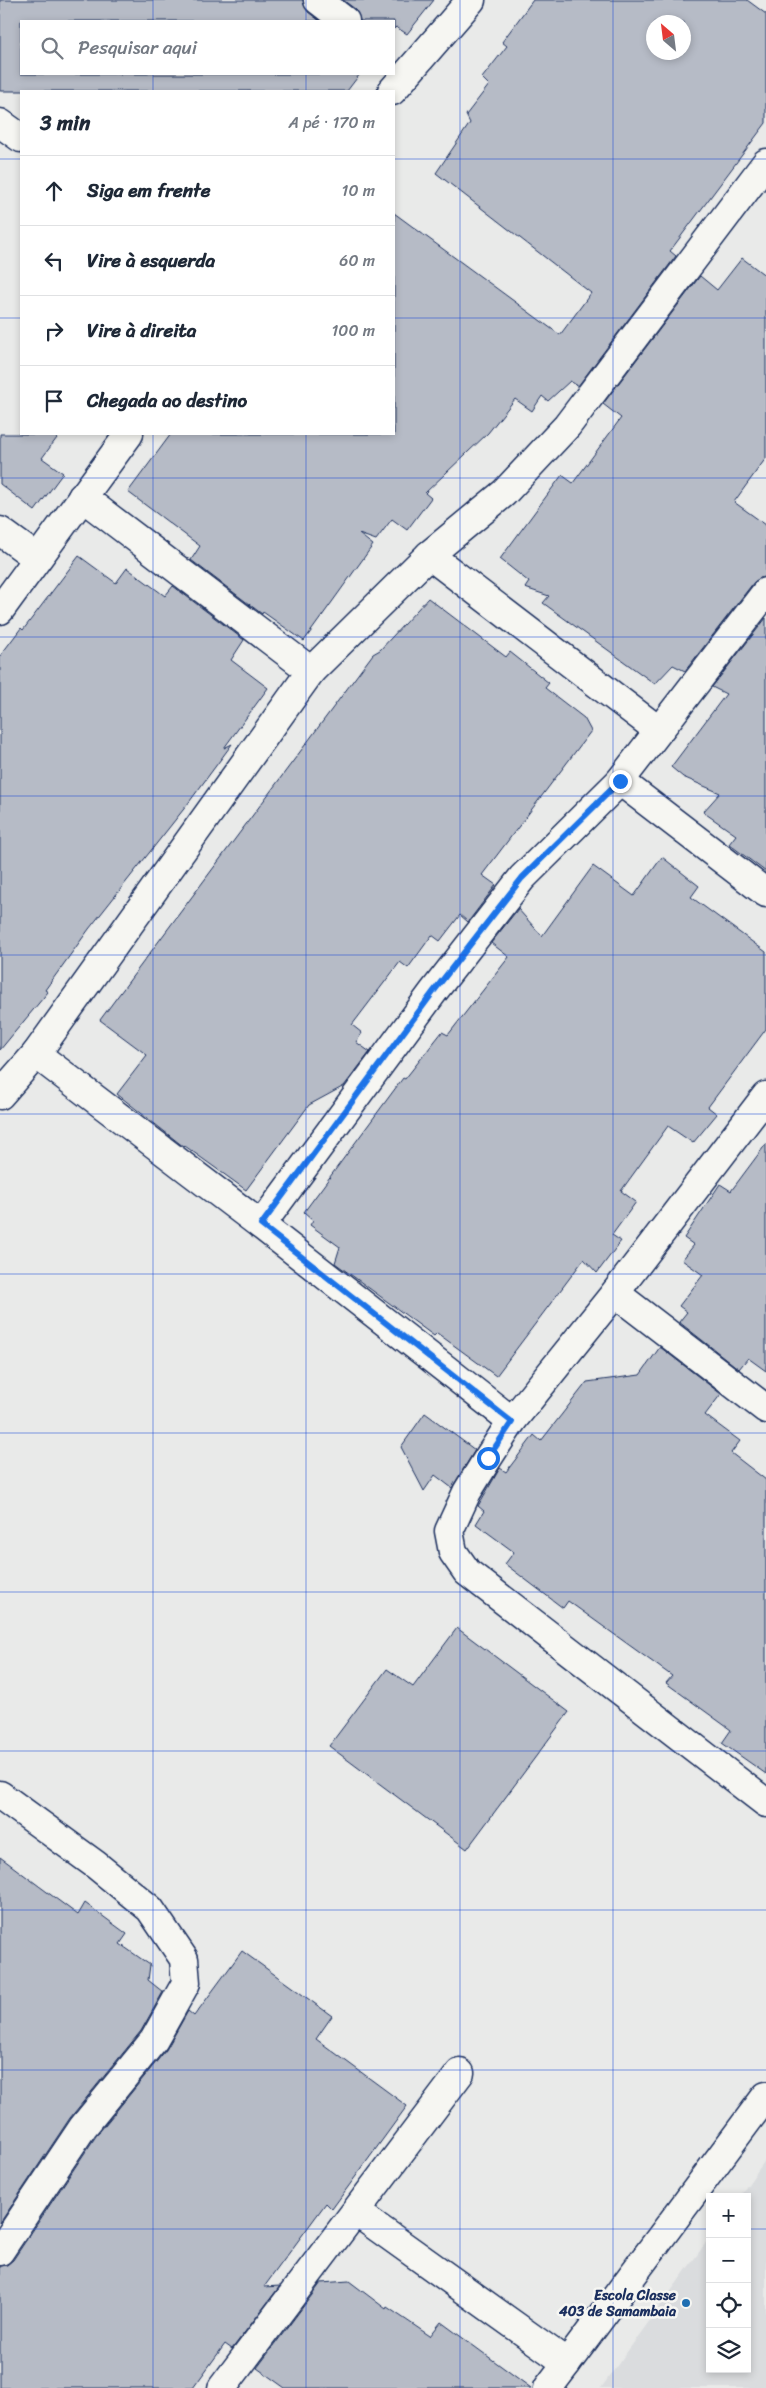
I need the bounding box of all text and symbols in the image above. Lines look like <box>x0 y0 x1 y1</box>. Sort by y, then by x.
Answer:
north arrow <box>646 15 691 60</box>
search box <box>20 20 395 75</box>
text: Pesquisar aqui <box>78 31 197 64</box>
icon: search <box>38 34 66 62</box>
text: 3 min <box>40 104 90 142</box>
text: A pé · 170 m <box>289 108 375 137</box>
text: Siga em frente <box>87 174 210 207</box>
text: 10 m <box>342 176 375 205</box>
icon: ahead <box>40 177 68 205</box>
text: Vire à esquerda <box>87 244 215 277</box>
text: 60 m <box>339 246 375 275</box>
icon: left <box>40 247 68 275</box>
text: Vire à direita <box>87 314 196 347</box>
text: 100 m <box>331 316 375 345</box>
icon: right <box>40 317 68 345</box>
text: Chegada ao destino <box>87 384 247 417</box>
icon: arrive <box>40 387 68 415</box>
route end <box>609 770 632 793</box>
route start <box>477 1447 500 1470</box>
map controls <box>706 2193 751 2373</box>
button: + <box>706 2193 751 2238</box>
button: − <box>706 2238 751 2283</box>
place label: Escola Classe 403 de Samambaia <box>558 2283 677 2324</box>
button: locate <box>706 2283 751 2328</box>
marker: Escola Classe 403 de Samambaia <box>680 2297 692 2309</box>
button: layers <box>706 2328 751 2373</box>

